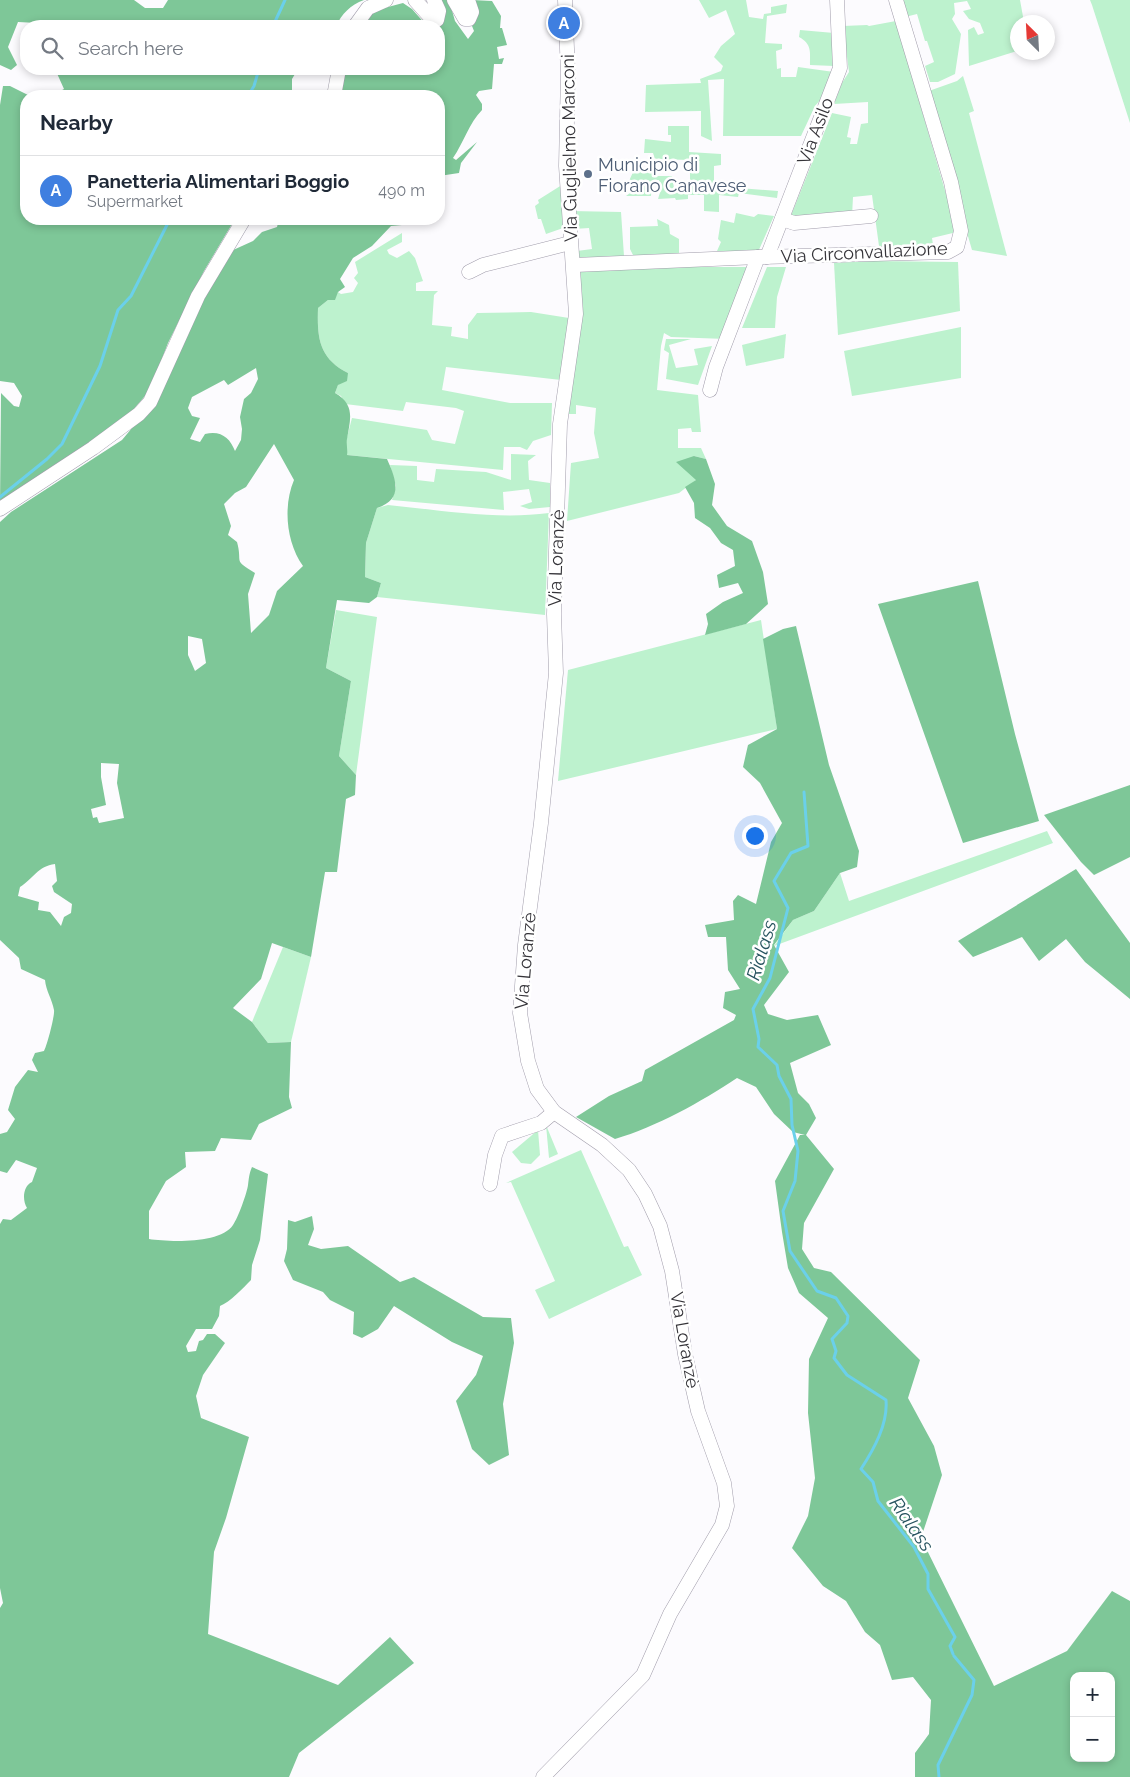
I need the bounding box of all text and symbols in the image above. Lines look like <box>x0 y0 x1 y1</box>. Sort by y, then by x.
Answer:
pin: A <box>548 4 580 42</box>
north arrow <box>1010 15 1055 60</box>
search box <box>20 20 445 75</box>
icon: search <box>38 34 66 62</box>
text: Search here <box>78 37 184 59</box>
street label: Via Guglielmo Marconi <box>557 54 581 242</box>
street label: Via Asilo <box>793 94 837 168</box>
text: Nearby <box>40 110 113 135</box>
place label: Municipio di Fiorano Canavese <box>598 154 747 196</box>
marker: Municipio di Fiorano Canavese <box>582 168 594 180</box>
text: Panetteria Alimentari Boggio <box>87 170 349 192</box>
text: A <box>51 181 61 200</box>
text: 490 m <box>378 181 425 200</box>
text: Supermarket <box>87 192 183 211</box>
street label: Via Circonvallazione <box>780 237 948 267</box>
street label: Via Loranzè <box>544 509 568 607</box>
your location <box>742 823 768 849</box>
street label: Via Loranzè <box>510 911 540 1010</box>
water label: Rialass <box>742 917 781 983</box>
street label: Via Loranzè <box>666 1290 704 1390</box>
water label: Rialass <box>885 1493 939 1556</box>
map controls <box>1070 1672 1115 1762</box>
button: + <box>1070 1672 1115 1717</box>
button: − <box>1070 1717 1115 1762</box>

